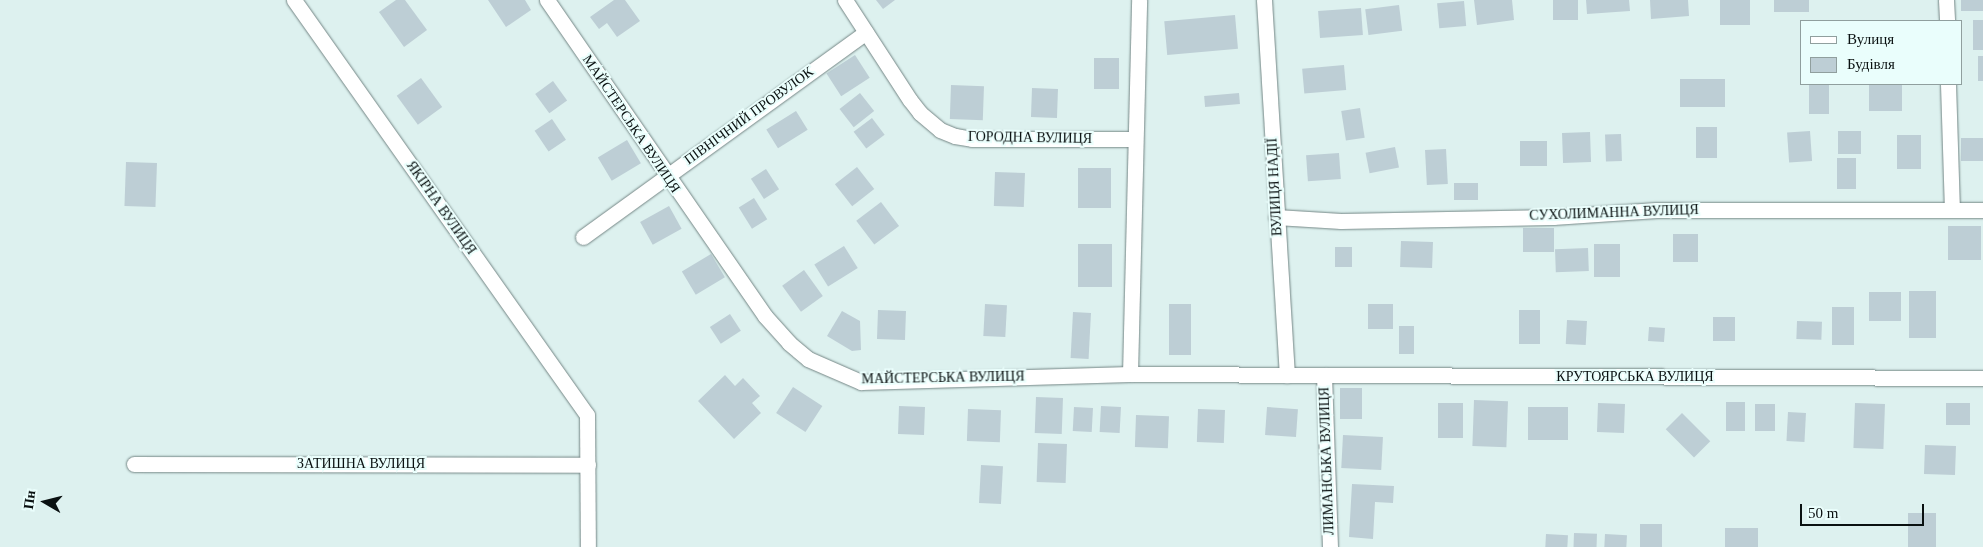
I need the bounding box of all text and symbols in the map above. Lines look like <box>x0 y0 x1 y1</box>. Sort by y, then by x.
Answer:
legend <box>1800 20 1963 85</box>
text: Вулиця <box>1847 31 1894 47</box>
street label: МАЙСТЕРСЬКА ВУЛИЦЯ <box>578 52 684 196</box>
text: Будівля <box>1847 56 1895 72</box>
street label: ПІВНІЧНИЙ ПРОВУЛОК <box>681 64 817 168</box>
street label: ГОРОДНА ВУЛИЦЯ <box>968 129 1092 147</box>
street label: ВУЛИЦЯ НАДІЇ <box>1264 138 1286 236</box>
street label: ЯКІРНА ВУЛИЦЯ <box>402 158 480 258</box>
street label: СУХОЛИМАННА ВУЛИЦЯ <box>1529 202 1699 224</box>
street label: МАЙСТЕРСЬКА ВУЛИЦЯ <box>861 368 1025 388</box>
street label: КРУТОЯРСЬКА ВУЛИЦЯ <box>1556 369 1714 385</box>
street label: ЛИМАНСЬКА ВУЛИЦЯ <box>1316 387 1338 535</box>
street label: ЗАТИШНА ВУЛИЦЯ <box>297 456 425 472</box>
north arrow <box>20 477 70 527</box>
text: Пн <box>21 489 38 510</box>
scale bar <box>1803 494 1927 526</box>
text: 50 m <box>1808 505 1838 521</box>

